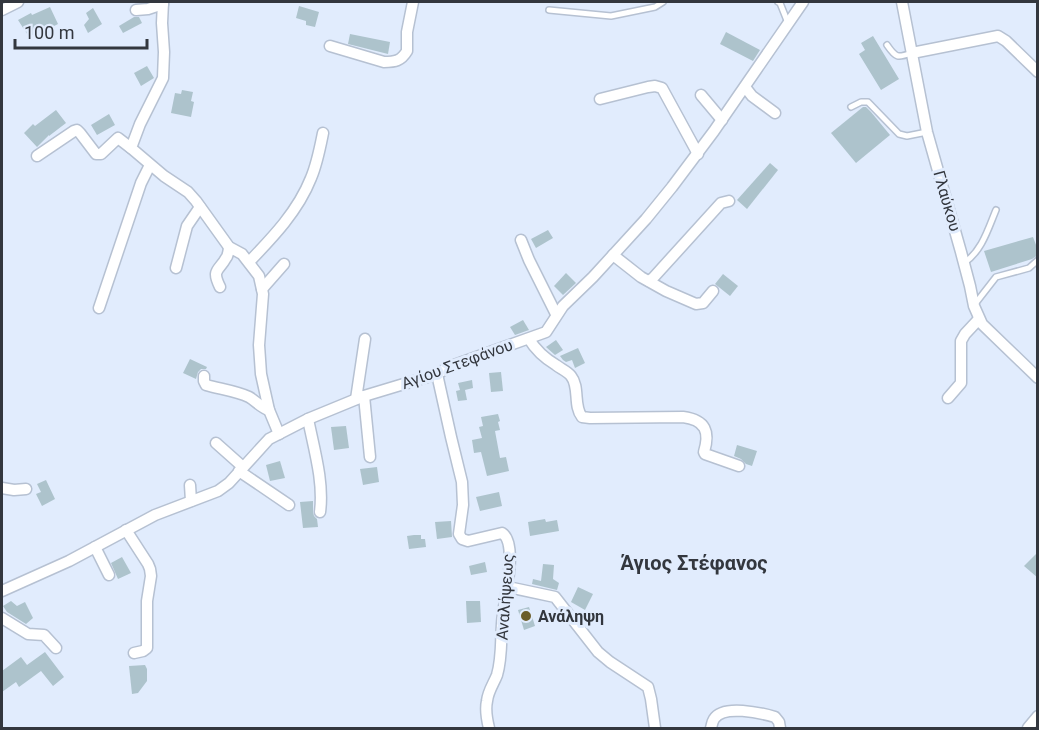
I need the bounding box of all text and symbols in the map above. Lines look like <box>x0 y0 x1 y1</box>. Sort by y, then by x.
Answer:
scale bar <box>15 12 147 50</box>
text: 100 m <box>24 22 75 43</box>
street label: Γλαύκου <box>929 168 965 234</box>
street label: Αγίου Στεφάνου <box>399 335 515 393</box>
district label: Άγιος Στέφανος <box>620 551 768 575</box>
street label: Αναλήψεως <box>493 553 517 641</box>
place label: Ανάληψη <box>538 607 604 626</box>
marker: Ανάληψη <box>519 609 533 623</box>

